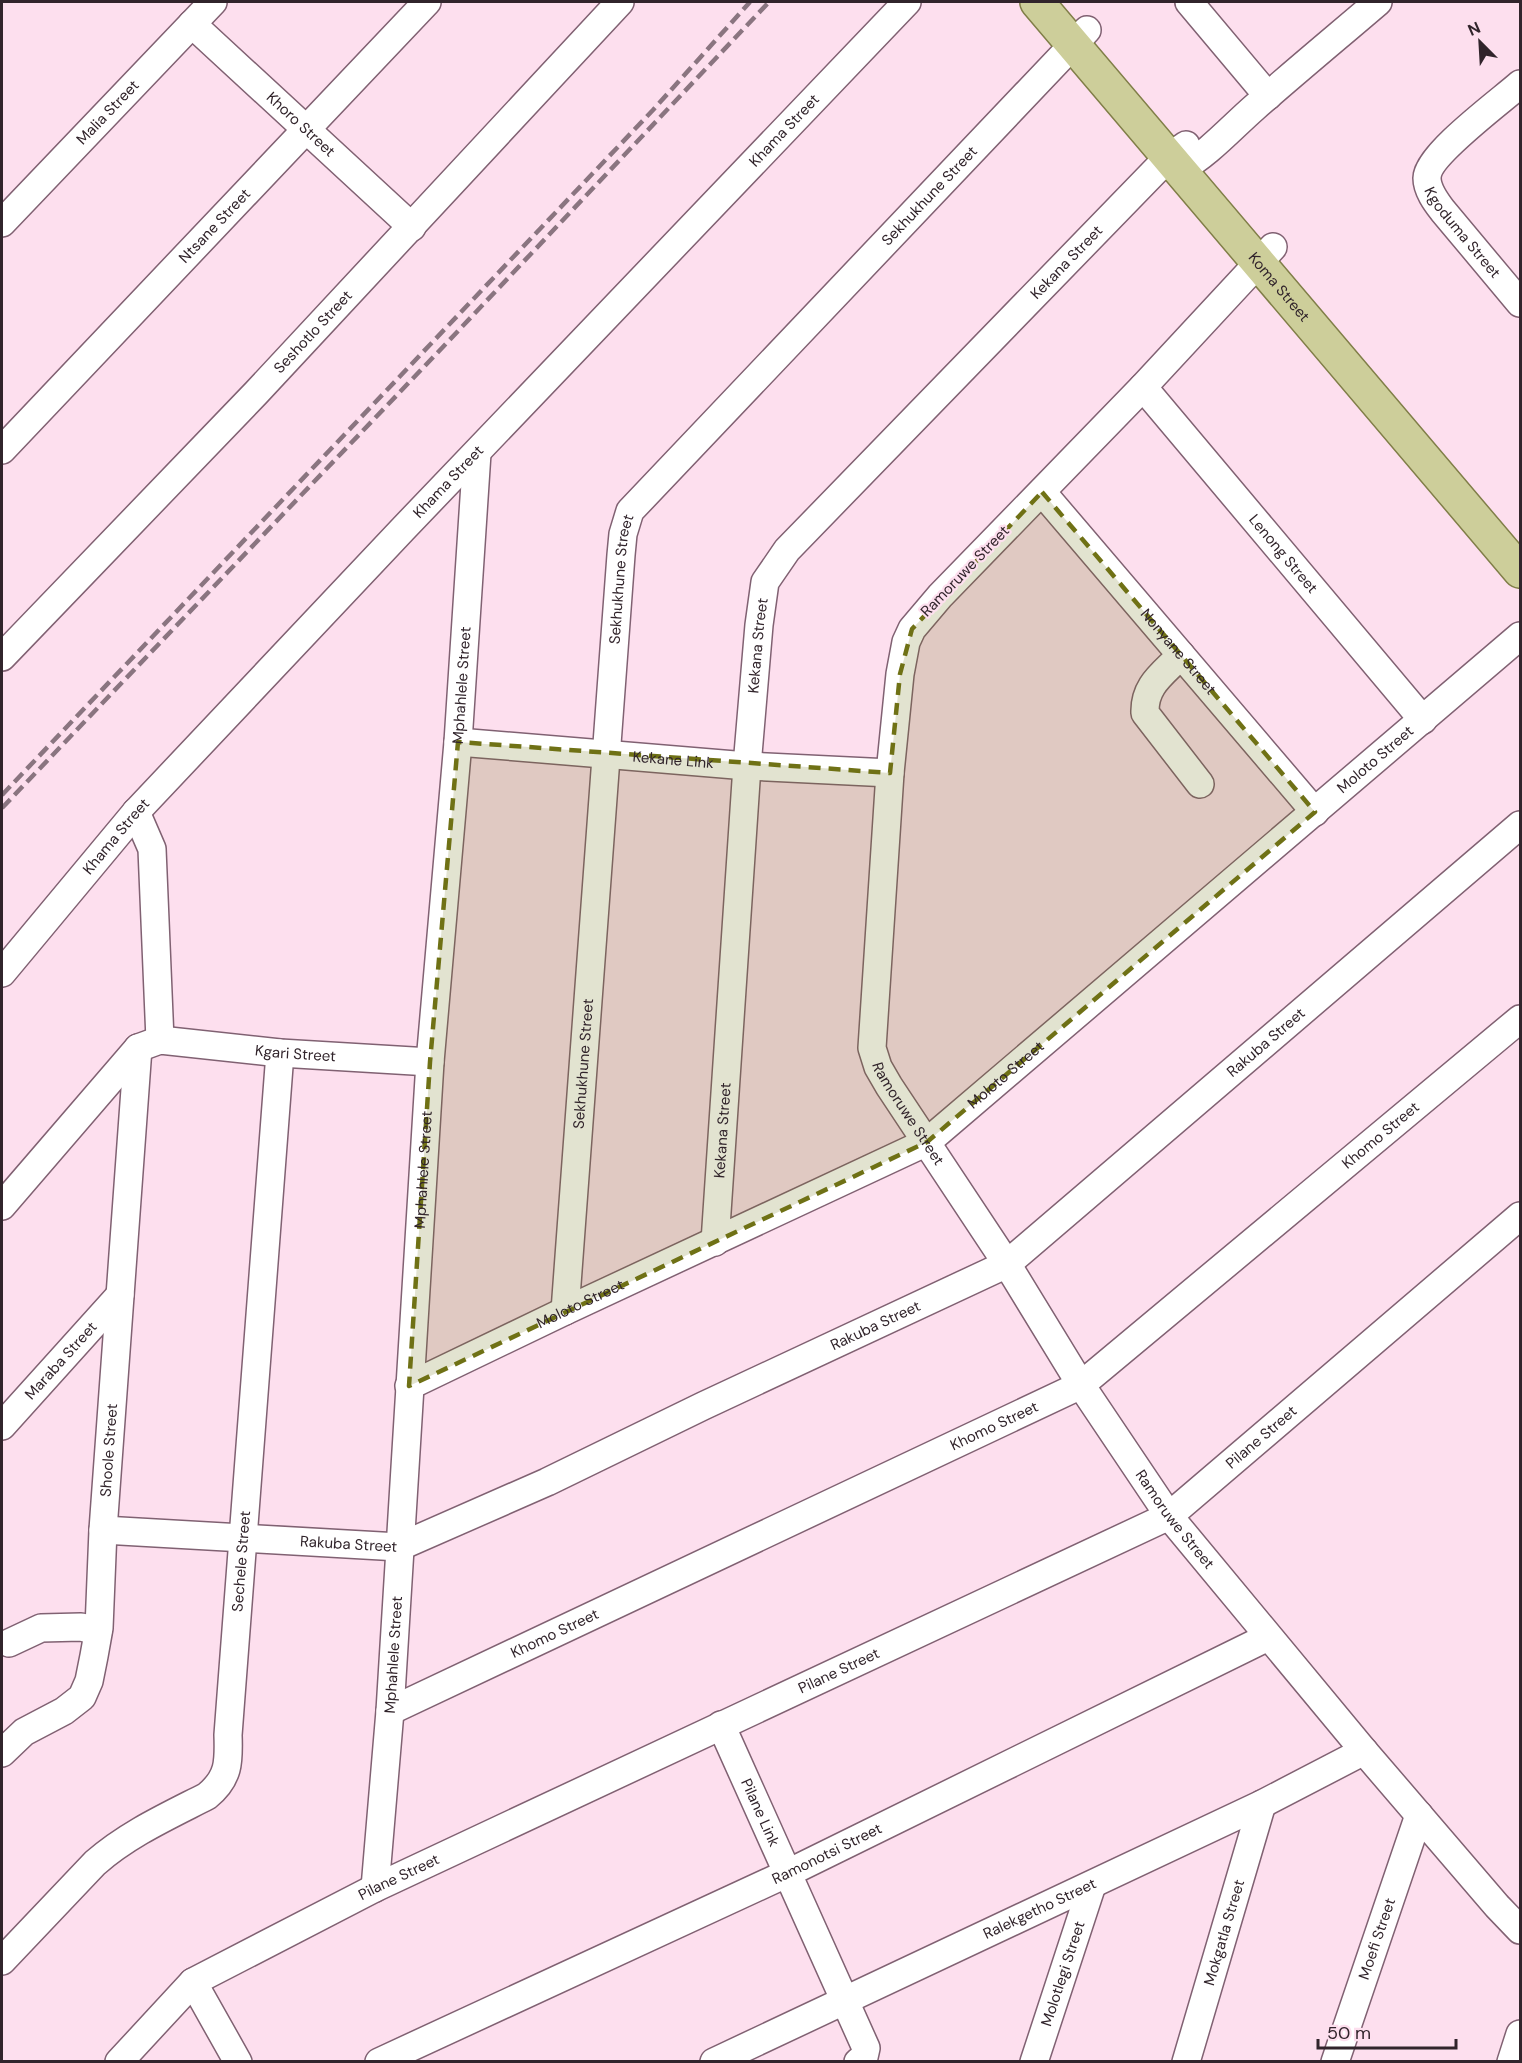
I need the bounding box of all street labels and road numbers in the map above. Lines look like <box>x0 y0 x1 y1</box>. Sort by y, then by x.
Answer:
street label: Malia Street <box>72 76 143 149</box>
street label: Khoro Street <box>262 88 340 161</box>
street label: Khama Street <box>745 90 824 171</box>
street label: Sekhukhune Street <box>877 141 982 250</box>
street label: Ntsane Street <box>174 184 255 267</box>
street label: Kgoduma Street <box>1420 184 1505 282</box>
street label: Kekana Street <box>1026 221 1107 304</box>
street label: Koma Street <box>1244 248 1314 326</box>
street label: Seshotlo Street <box>269 286 357 378</box>
street label: Khama Street <box>409 441 488 522</box>
street label: Lenong Street <box>1244 510 1322 598</box>
street label: Sekhukhune Street <box>604 512 638 645</box>
street label: Ramoruwe Street <box>916 521 1014 621</box>
street label: Kekana Street <box>743 596 773 694</box>
street label: Nonyane Street <box>1136 604 1221 699</box>
street label: Mphahlele Street <box>448 626 476 745</box>
street label: Moloto Street <box>1333 721 1418 798</box>
street label: Kekane Link <box>632 747 715 773</box>
street label: Khama Street <box>78 794 154 879</box>
street label: Sekhukhune Street <box>569 998 598 1130</box>
street label: Rakuba Street <box>1223 1003 1309 1082</box>
street label: Moloto Street <box>963 1036 1048 1113</box>
street label: Kgari Street <box>254 1040 337 1066</box>
street label: Ramoruwe Street <box>867 1060 949 1169</box>
street label: Kekana Street <box>709 1082 736 1179</box>
street label: Khomo Street <box>1338 1097 1424 1173</box>
street label: Mphahlele Street <box>410 1110 437 1229</box>
street label: Moloto Street <box>533 1275 628 1333</box>
street label: Rakuba Street <box>827 1296 924 1355</box>
street label: Maraba Street <box>20 1317 101 1404</box>
street label: Khomo Street <box>947 1397 1042 1455</box>
street label: Pilane Street <box>1221 1401 1301 1473</box>
street label: Shoole Street <box>95 1403 122 1497</box>
street label: Ramoruwe Street <box>1131 1466 1219 1573</box>
street label: Sechele Street <box>227 1510 255 1613</box>
street label: Rakuba Street <box>300 1531 398 1557</box>
street label: Mphahlele Street <box>380 1595 407 1714</box>
street label: Khomo Street <box>507 1604 602 1663</box>
street label: Pilane Street <box>795 1643 883 1698</box>
street label: Pilane Link <box>736 1775 785 1850</box>
street label: Ramonotsi Street <box>769 1818 885 1889</box>
street label: Pilane Street <box>355 1849 443 1905</box>
street label: Ralekgetho Street <box>980 1873 1100 1944</box>
street label: Mokgatla Street <box>1199 1877 1249 1988</box>
street label: Moefi Street <box>1354 1895 1400 1982</box>
street label: Molotlegi Street <box>1036 1918 1090 2029</box>

